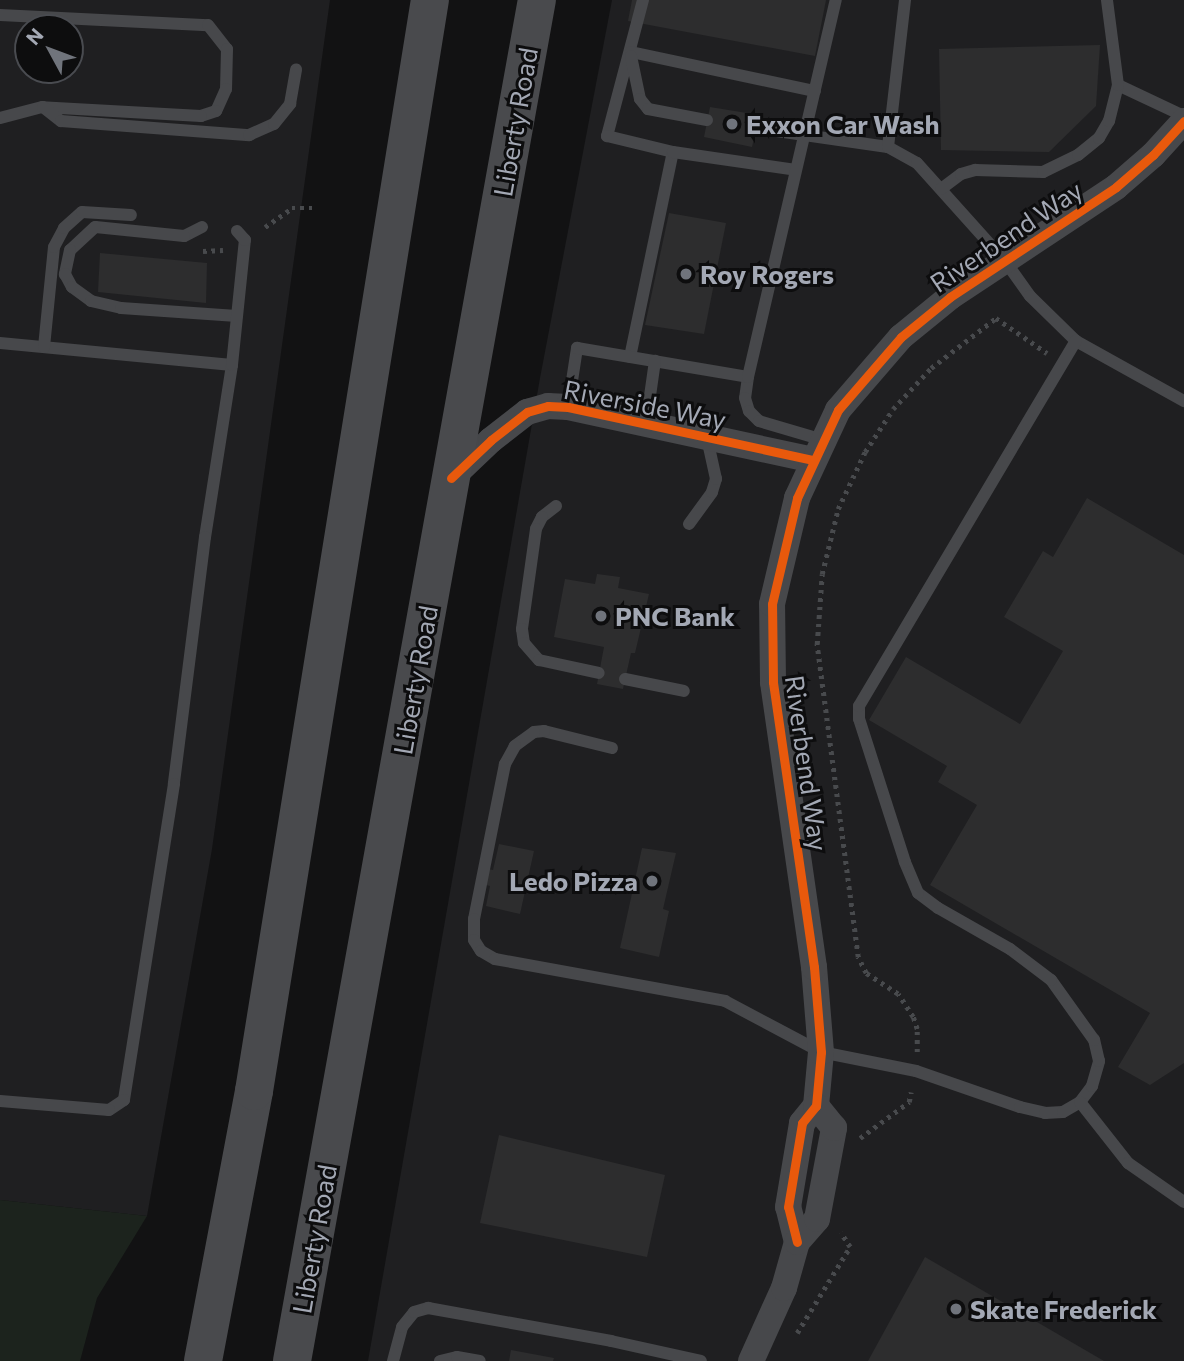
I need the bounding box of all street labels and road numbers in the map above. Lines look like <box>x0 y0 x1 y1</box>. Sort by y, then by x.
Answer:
street label: Liberty Road <box>487 45 543 199</box>
street label: Riverbend Way <box>924 174 1088 298</box>
street label: Riverside Way <box>561 373 729 435</box>
street label: Liberty Road <box>387 603 443 757</box>
street label: Riverbend Way <box>779 673 835 853</box>
street label: Liberty Road <box>286 1162 342 1316</box>

